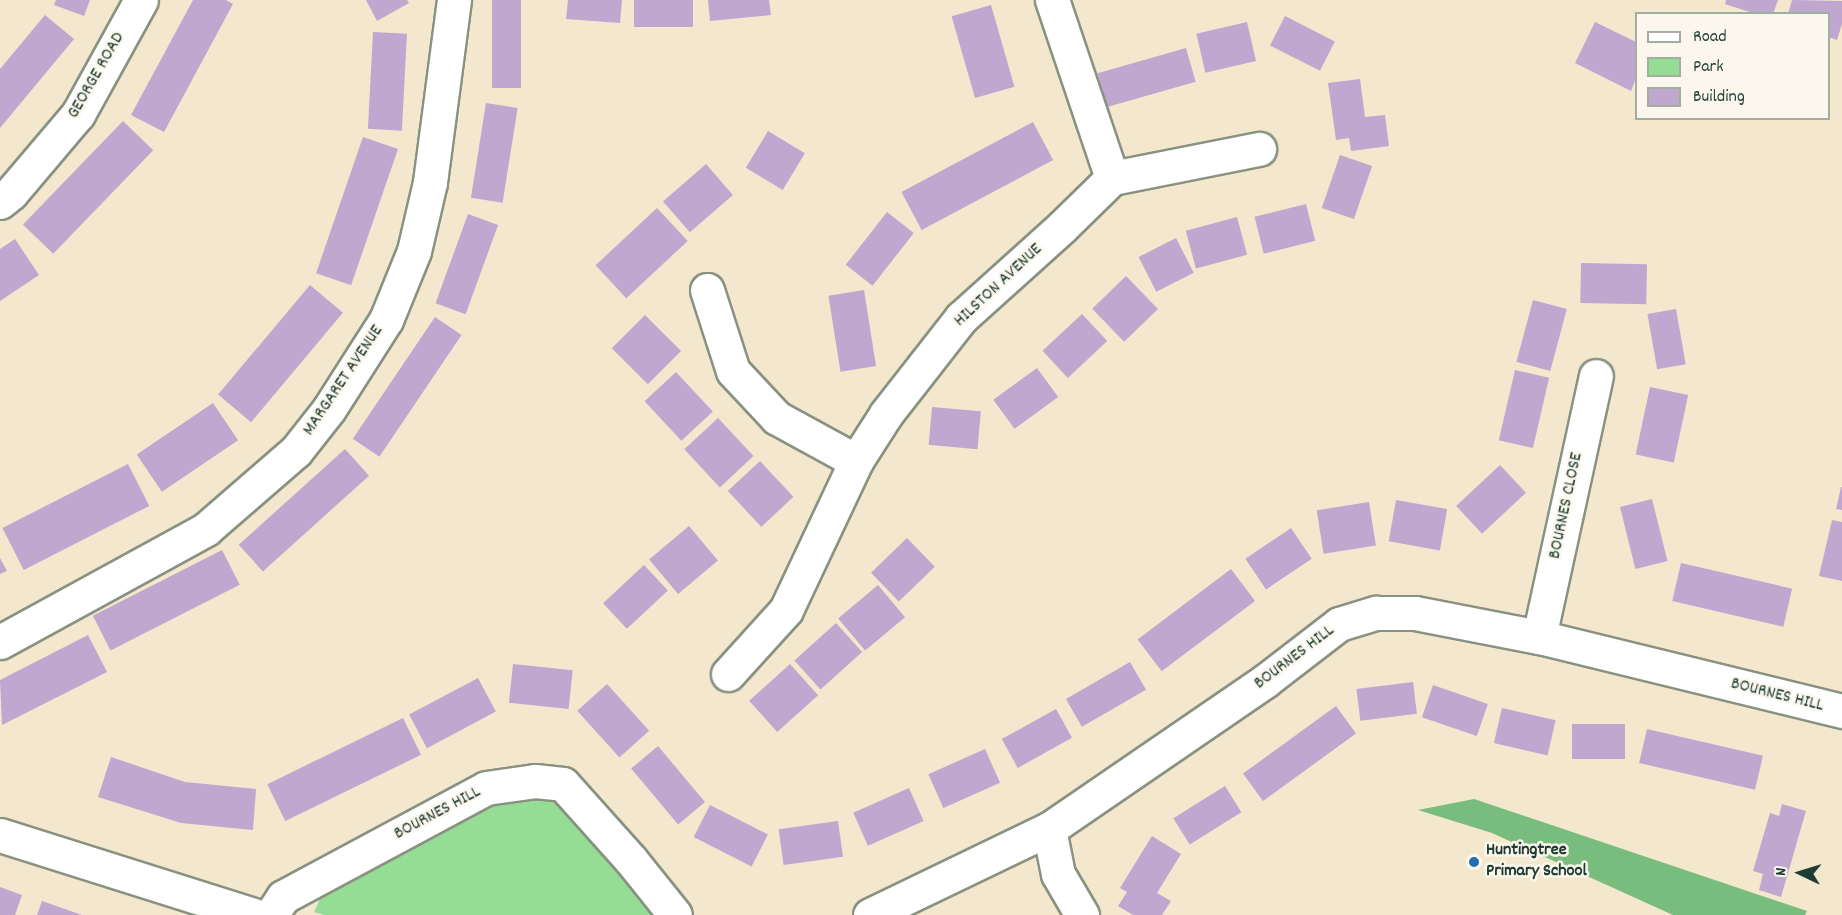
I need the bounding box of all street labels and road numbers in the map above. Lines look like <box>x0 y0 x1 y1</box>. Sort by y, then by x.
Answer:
street label: GEORGE ROAD <box>64 29 130 123</box>
street label: HILSTON AVENUE <box>950 240 1048 332</box>
street label: MARGARET AVENUE <box>299 322 389 440</box>
street label: BOURNES CLOSE <box>1545 451 1589 561</box>
street label: BOURNES HILL <box>1251 621 1339 695</box>
street label: BOURNES HILL <box>1728 674 1826 718</box>
street label: BOURNES HILL <box>391 782 485 846</box>

